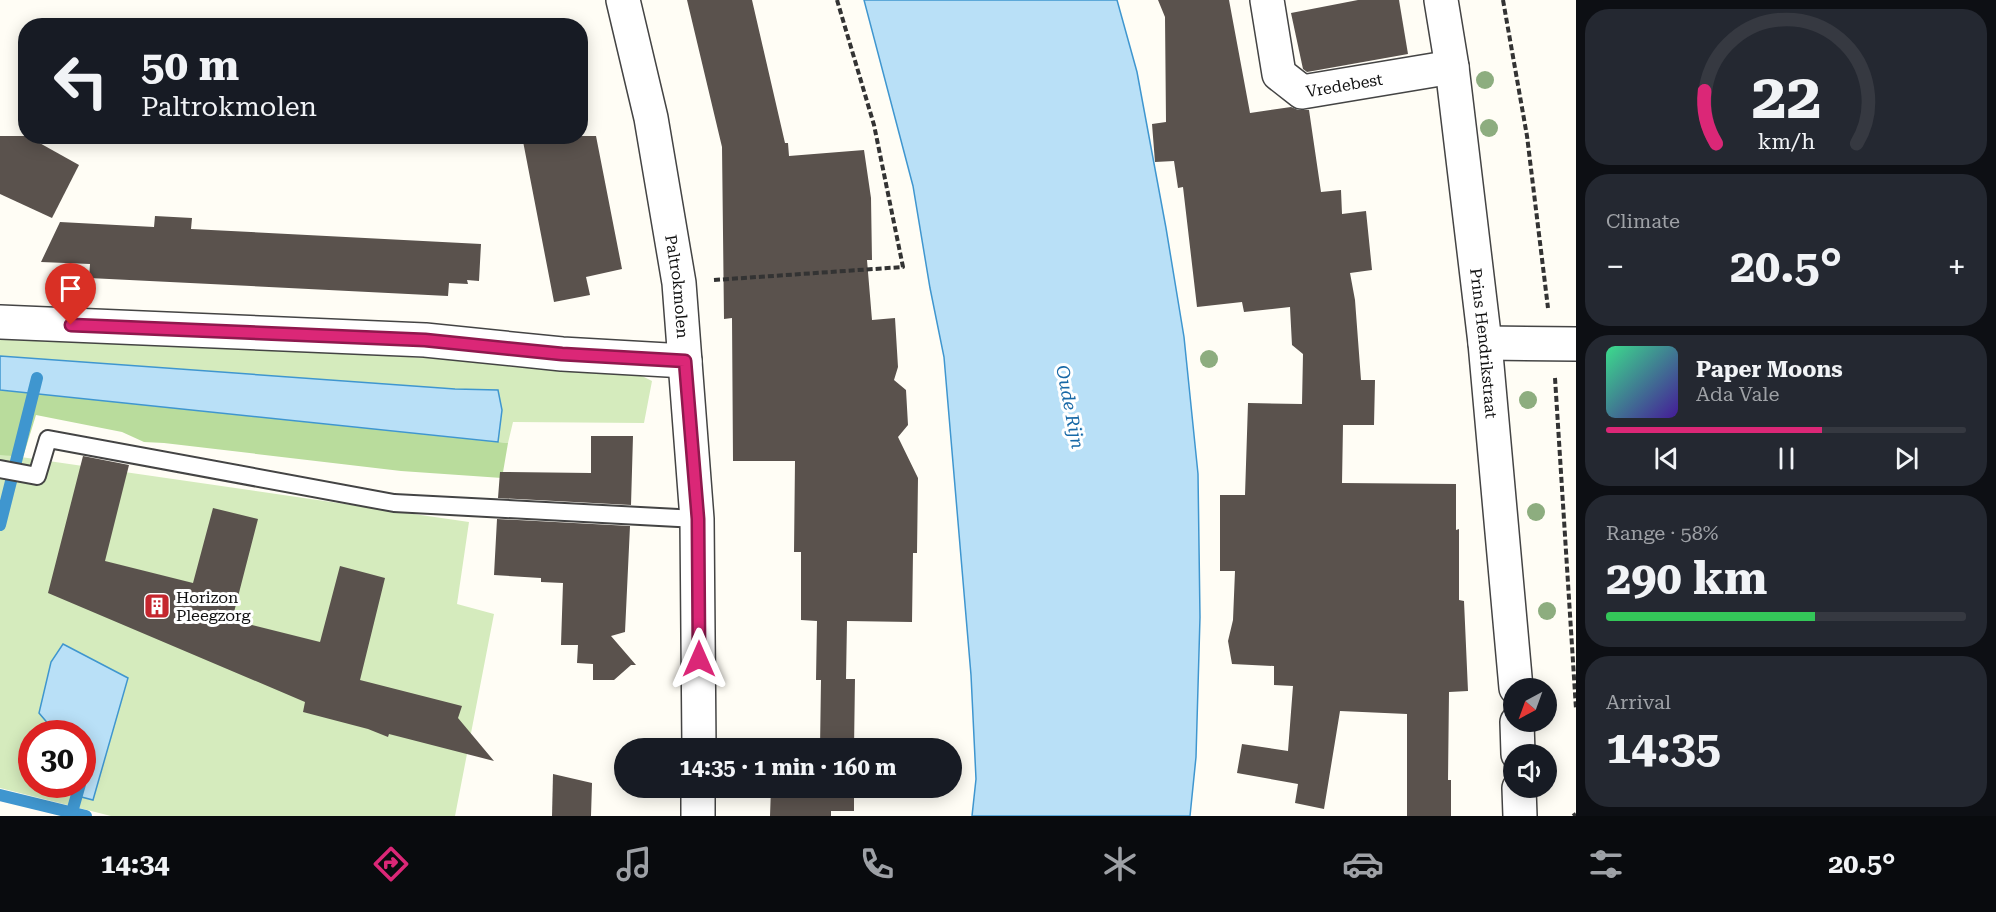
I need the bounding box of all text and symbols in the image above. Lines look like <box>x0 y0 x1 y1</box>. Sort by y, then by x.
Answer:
text: 50 m <box>141 41 239 90</box>
icon: left <box>42 42 120 120</box>
text: 22 <box>1751 60 1821 133</box>
street label: Vredebest <box>1304 70 1384 101</box>
text: Paltrokmolen <box>141 91 317 123</box>
text: km/h <box>1757 129 1815 154</box>
text: Climate <box>1606 209 1680 233</box>
street label: Paltrokmolen <box>661 233 692 339</box>
text: 20.5° <box>1730 240 1842 293</box>
text: − <box>1606 247 1624 286</box>
text: + <box>1948 247 1966 286</box>
pin <box>45 263 96 325</box>
street label: Prins Hendrikstraat <box>1466 267 1501 419</box>
icon: arrive <box>54 272 87 305</box>
text: Paper Moons <box>1696 357 1843 382</box>
water label: Oude Rijn <box>1052 363 1089 451</box>
text: Ada Vale <box>1696 382 1779 406</box>
icon: previous <box>1650 442 1683 475</box>
icon: pause <box>1770 442 1803 475</box>
icon: next <box>1890 442 1923 475</box>
text: Range · 58% <box>1606 521 1718 545</box>
text: 290 km <box>1606 552 1767 605</box>
place label: Horizon Pleegzorg <box>176 588 251 625</box>
building icon: Horizon Pleegzorg <box>142 591 172 621</box>
position arrow <box>667 627 731 691</box>
north arrow <box>1503 678 1557 732</box>
map controls <box>1503 678 1557 798</box>
text: Arrival <box>1606 690 1671 714</box>
speed limit sign: 30 <box>18 720 96 798</box>
text: 14:35 <box>1606 721 1721 774</box>
button: sound <box>1503 744 1557 798</box>
text: 14:35 · 1 min · 160 m <box>679 755 897 780</box>
icon: directions <box>370 843 412 885</box>
icon: music <box>613 843 655 885</box>
icon: phone <box>856 843 898 885</box>
icon: climate <box>1099 843 1141 885</box>
icon: car <box>1342 843 1384 885</box>
icon: filters <box>1585 843 1627 885</box>
text: 14:34 <box>100 848 169 880</box>
text: 20.5° <box>1828 848 1896 880</box>

